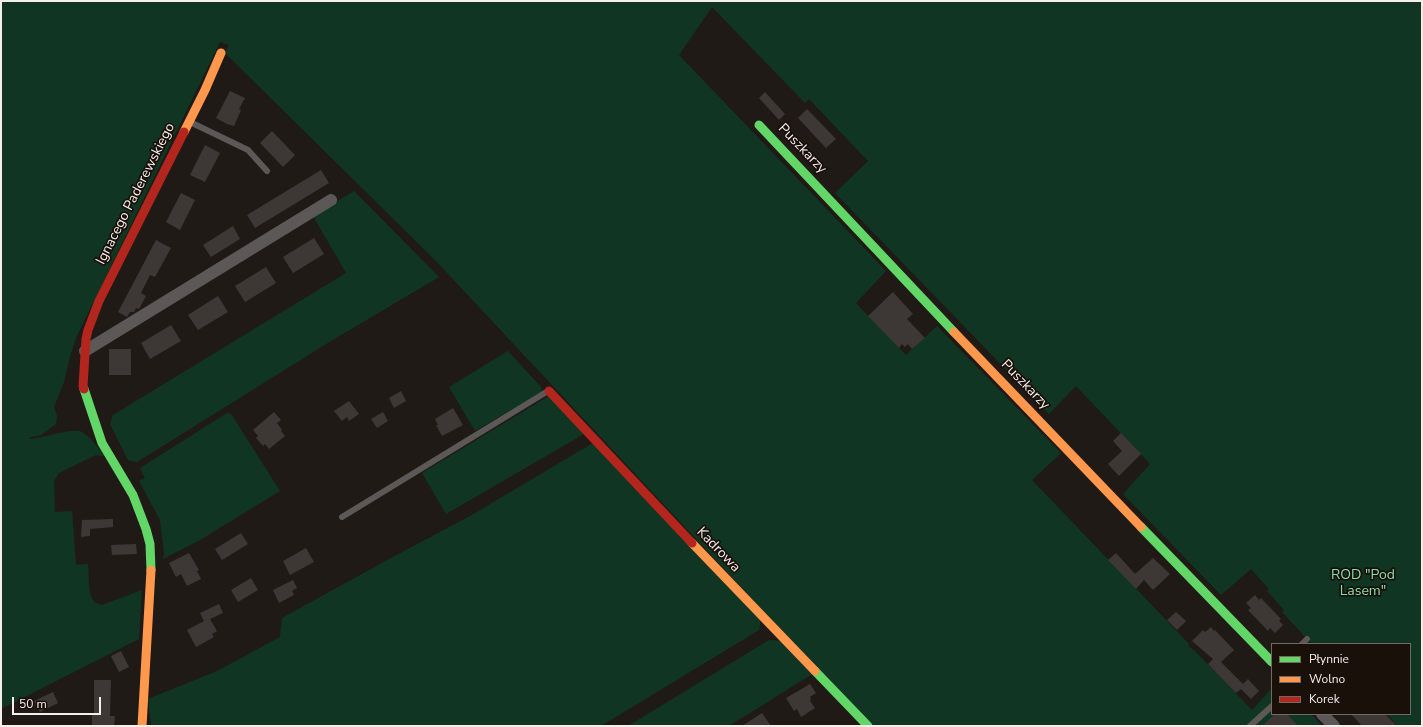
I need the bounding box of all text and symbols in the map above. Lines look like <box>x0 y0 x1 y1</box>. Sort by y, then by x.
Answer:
street label: Ignacego Paderewskiego <box>93 120 179 268</box>
street label: Puszkarzy <box>774 121 830 177</box>
street label: Puszkarzy <box>997 357 1053 413</box>
street label: Kadrowa <box>693 524 743 576</box>
park label: ROD "Pod Lasem" <box>1331 568 1395 600</box>
legend <box>1271 643 1411 715</box>
text: Płynnie <box>1309 651 1349 667</box>
text: Wolno <box>1309 671 1345 687</box>
scale bar <box>14 689 103 715</box>
text: Korek <box>1309 691 1340 707</box>
text: 50 m <box>19 696 47 712</box>

